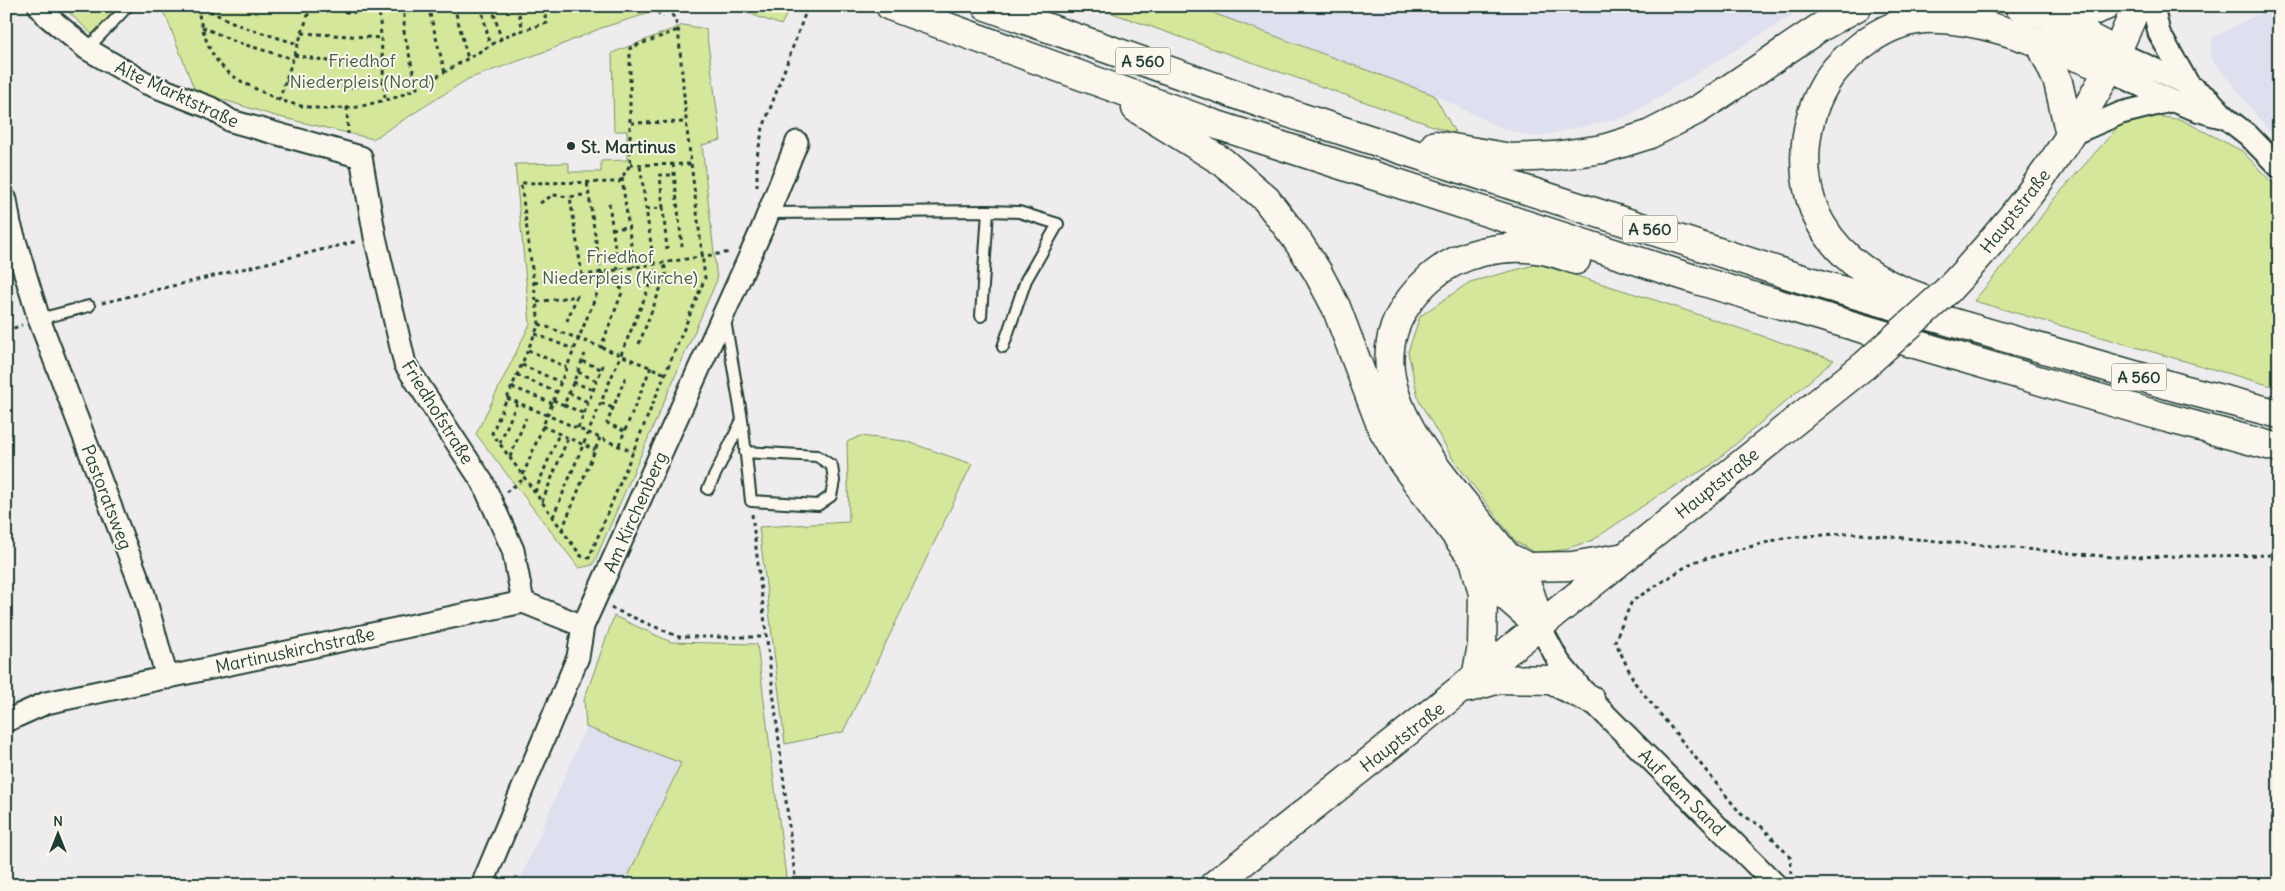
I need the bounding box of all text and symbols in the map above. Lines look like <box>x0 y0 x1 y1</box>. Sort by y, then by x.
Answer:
road number: A 560 <box>1116 48 1170 74</box>
park label: Friedhof Niederpleis (Nord) <box>289 49 435 93</box>
street label: Alte Marktstraße <box>111 55 243 133</box>
place label: St. Martinus <box>581 135 676 158</box>
marker: St. Martinus <box>565 140 577 152</box>
street label: Hauptstraße <box>1975 164 2055 258</box>
road number: A 560 <box>1622 215 1678 242</box>
park label: Friedhof Niederpleis (Kirche) <box>542 245 698 289</box>
street label: Friedhofstraße <box>397 356 479 468</box>
road number: A 560 <box>2112 364 2166 391</box>
street label: Pastoratsweg <box>76 441 138 553</box>
street label: Hauptstraße <box>1671 442 1763 524</box>
street label: Am Kirchenberg <box>598 448 672 576</box>
street label: Martinuskirchstraße <box>213 622 377 678</box>
street label: Hauptstraße <box>1355 697 1449 777</box>
street label: Auf dem Sand <box>1634 744 1731 841</box>
north arrow <box>32 808 82 858</box>
text: N <box>53 812 63 830</box>

